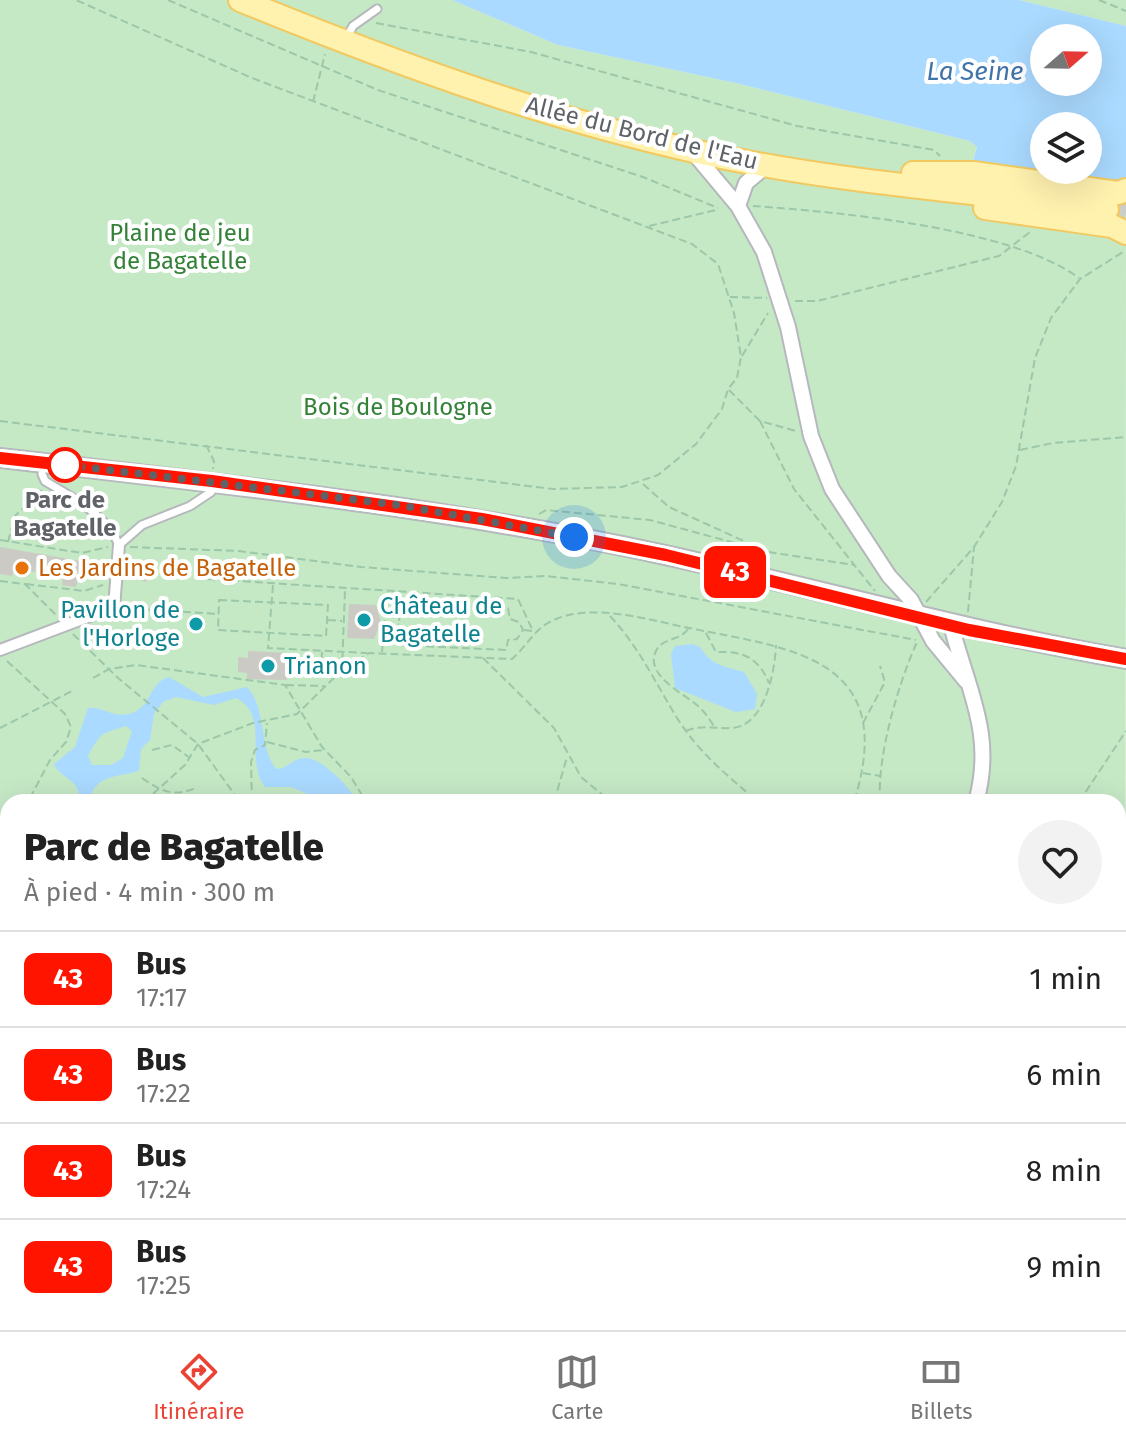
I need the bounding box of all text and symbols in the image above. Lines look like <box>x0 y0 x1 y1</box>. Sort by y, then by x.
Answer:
north arrow <box>1030 24 1102 96</box>
map controls <box>1030 24 1102 184</box>
water label: La Seine <box>927 56 1023 87</box>
street label: Allée du Bord de l'Eau <box>523 91 761 175</box>
button: layers <box>1030 112 1102 184</box>
park label: Plaine de jeu de Bagatelle <box>109 219 251 275</box>
park label: Bois de Boulogne <box>303 393 493 421</box>
marker: Parc de Bagatelle <box>48 448 82 482</box>
place label: Parc de Bagatelle <box>13 486 117 542</box>
your location <box>554 517 594 557</box>
line badge: 43 <box>699 546 771 598</box>
place label: Les Jardins de Bagatelle <box>38 554 296 582</box>
text: 43 <box>720 555 750 588</box>
marker: Les Jardins de Bagatelle <box>13 559 31 577</box>
place label: Château de Bagatelle <box>380 592 502 648</box>
place label: Pavillon de l'Horloge <box>60 596 180 652</box>
marker: Château de Bagatelle <box>355 611 373 629</box>
marker: Pavillon de l'Horloge <box>187 615 205 633</box>
place label: Trianon <box>284 652 367 680</box>
marker: Trianon <box>259 657 277 675</box>
button: heart <box>1018 820 1102 904</box>
text: Parc de Bagatelle <box>24 824 324 870</box>
text: À pied · 4 min · 300 m <box>24 877 275 908</box>
text: Bus <box>136 946 186 982</box>
text: 1 min <box>1029 961 1102 997</box>
text: 43 <box>53 962 83 995</box>
text: 17:17 <box>136 982 187 1013</box>
text: Bus <box>136 1042 186 1078</box>
text: 6 min <box>1026 1057 1102 1093</box>
text: 43 <box>53 1058 83 1091</box>
text: 17:22 <box>136 1078 191 1109</box>
text: Bus <box>136 1138 186 1174</box>
text: 8 min <box>1026 1153 1102 1189</box>
text: 43 <box>53 1154 83 1187</box>
text: 17:24 <box>136 1174 191 1205</box>
text: Bus <box>136 1234 186 1270</box>
text: 9 min <box>1027 1249 1102 1285</box>
text: 43 <box>53 1250 83 1283</box>
text: 17:25 <box>136 1270 191 1301</box>
tab: Itinéraire <box>153 1350 245 1425</box>
tab: Carte <box>551 1350 603 1425</box>
tab: Billets <box>910 1350 973 1425</box>

